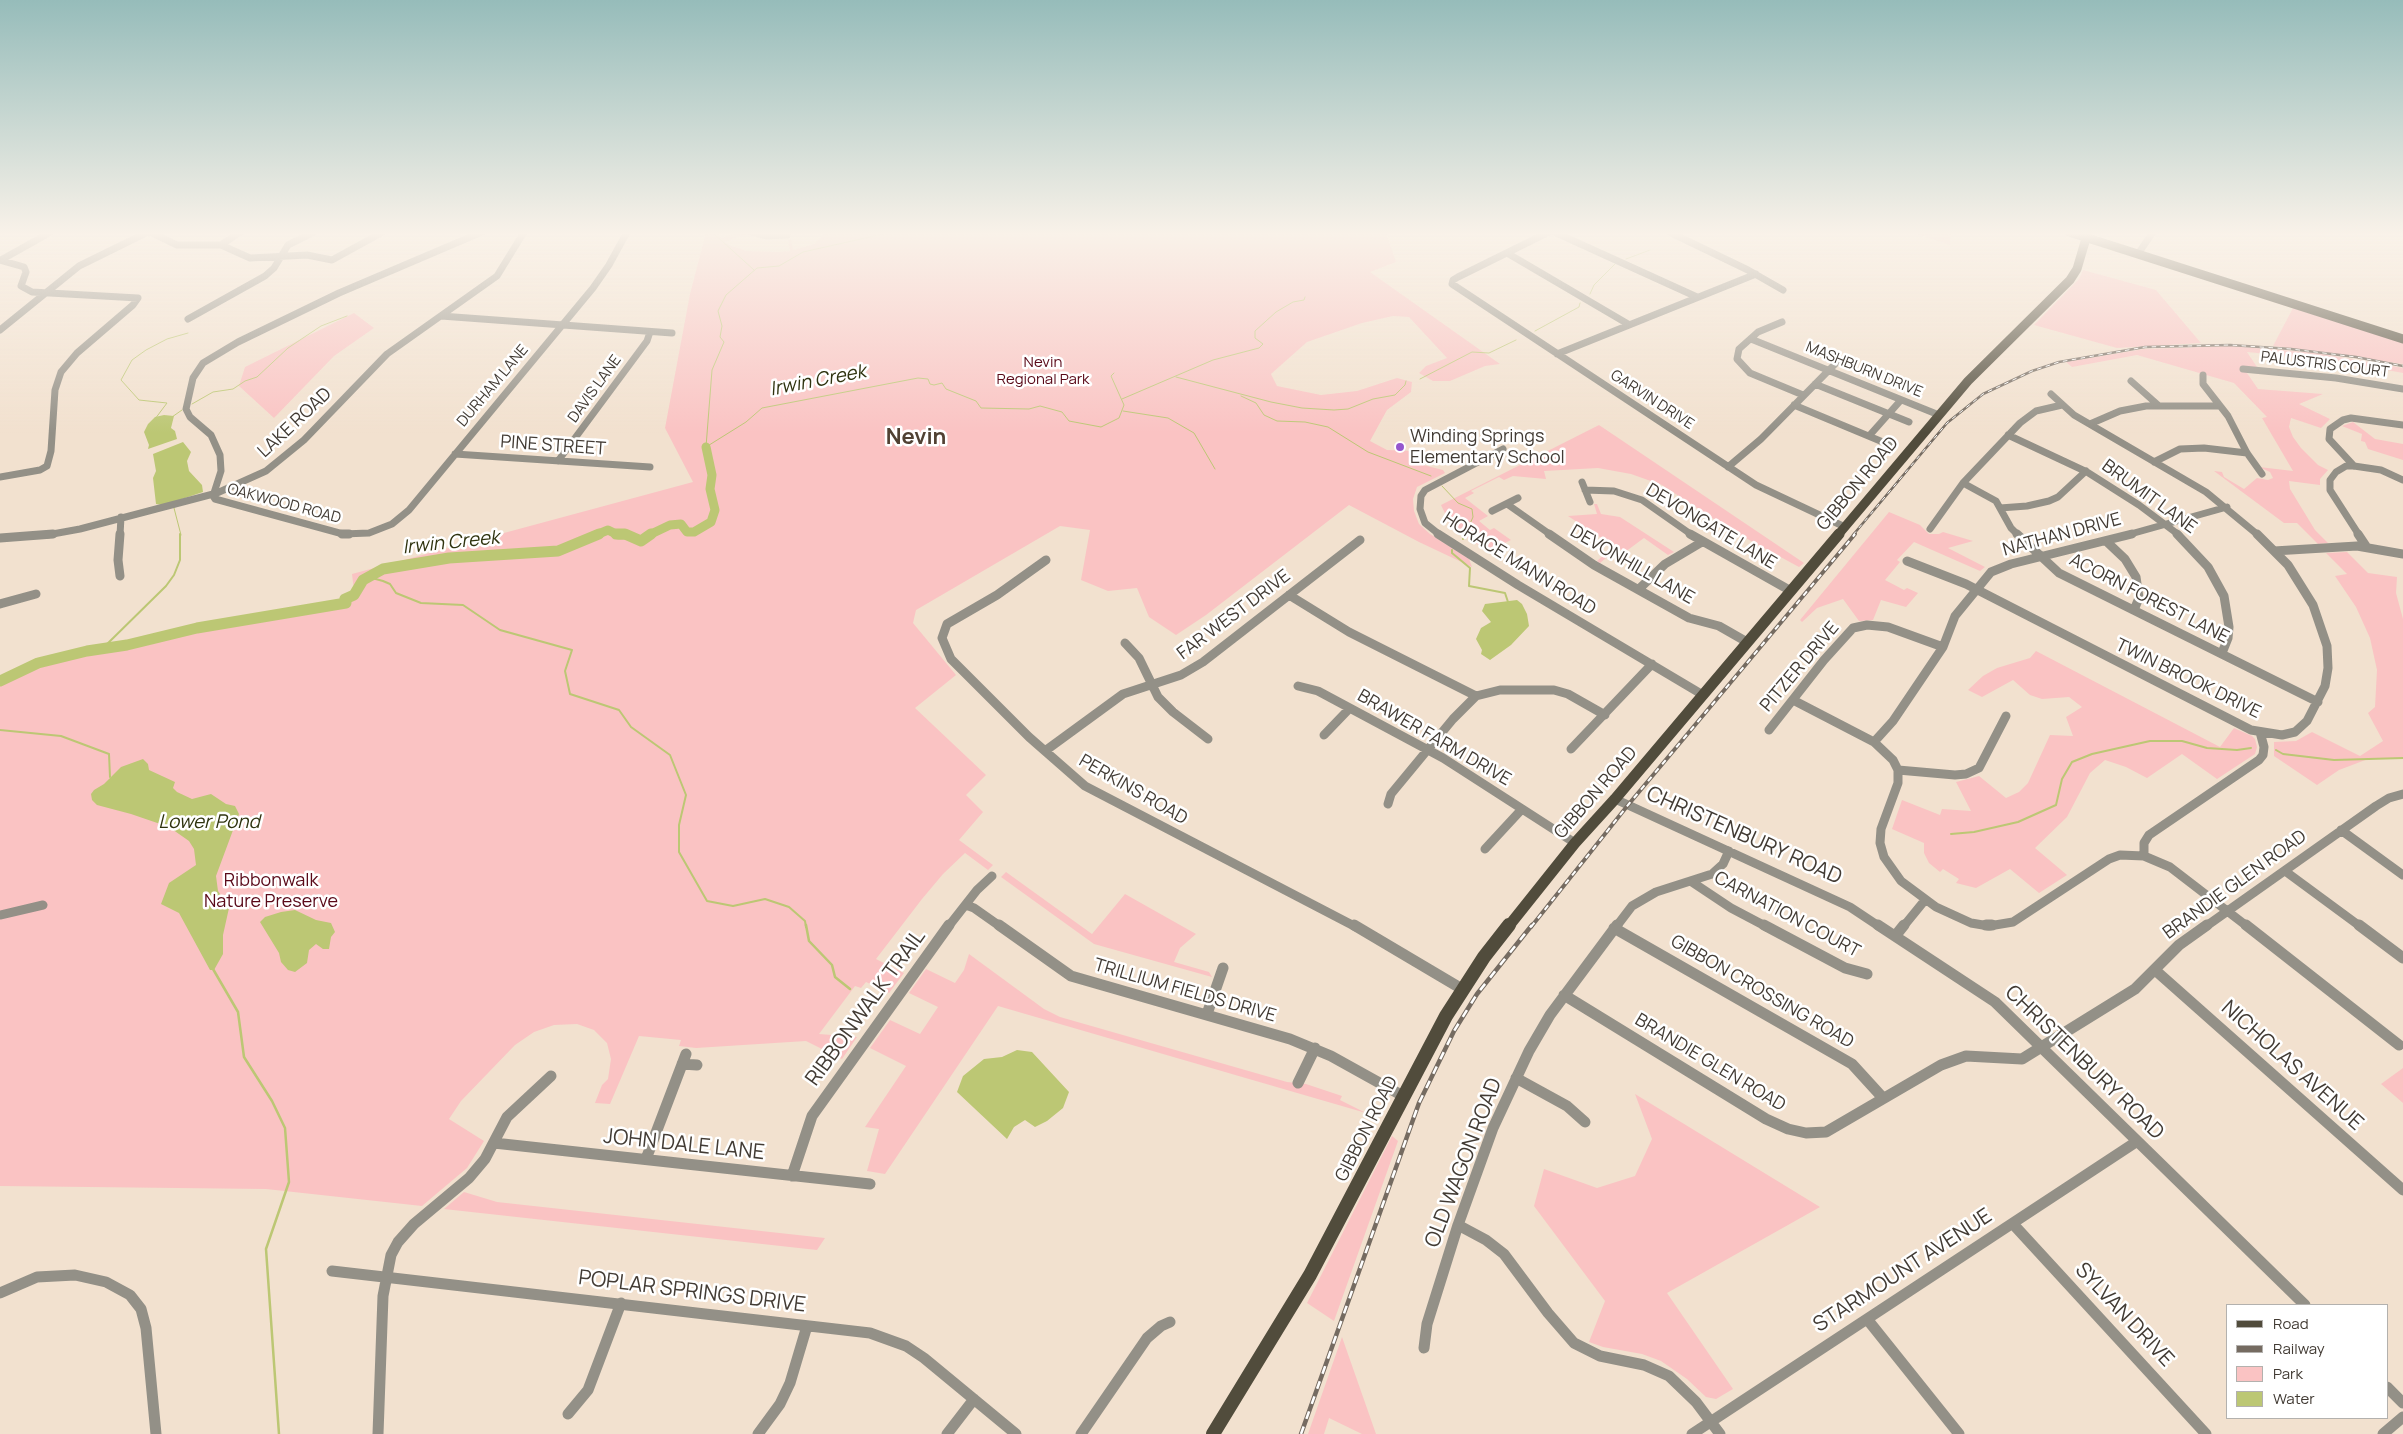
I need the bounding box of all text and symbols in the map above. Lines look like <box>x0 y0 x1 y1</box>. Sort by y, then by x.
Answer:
street label: MASHBURN DRIVE <box>1803 338 1925 402</box>
street label: DURHAM LANE <box>454 341 532 431</box>
street label: PALUSTRIS COURT <box>2260 348 2390 382</box>
street label: DAVIS LANE <box>564 352 626 426</box>
park label: Nevin Regional Park <box>996 354 1090 389</box>
water label: Irwin Creek <box>768 361 868 401</box>
street label: GARVIN DRIVE <box>1607 366 1697 434</box>
street label: LAKE ROAD <box>254 384 336 462</box>
district label: Nevin <box>886 425 946 451</box>
place label: Winding Springs Elementary School <box>1410 426 1565 468</box>
street label: PINE STREET <box>500 432 606 460</box>
street label: GIBBON ROAD <box>1813 433 1903 535</box>
marker: Winding Springs Elementary School <box>1394 441 1406 453</box>
street label: BRUMIT LANE <box>2097 455 2201 539</box>
street label: DEVONGATE LANE <box>1642 479 1780 575</box>
street label: OAKWOOD ROAD <box>225 480 343 528</box>
street label: HORACE MANN ROAD <box>1438 508 1600 620</box>
street label: NATHAN DRIVE <box>2000 509 2124 561</box>
street label: DEVONHILL LANE <box>1566 521 1698 609</box>
water label: Irwin Creek <box>401 527 501 559</box>
street label: ACORN FOREST LANE <box>2066 549 2232 649</box>
street label: FAR WEST DRIVE <box>1173 565 1295 665</box>
street label: PITZER DRIVE <box>1756 618 1844 716</box>
street label: TWIN BROOK DRIVE <box>2112 634 2264 724</box>
street label: BRAWER FARM DRIVE <box>1353 685 1515 791</box>
street label: GIBBON ROAD <box>1550 742 1642 844</box>
street label: PERKINS ROAD <box>1075 750 1191 830</box>
street label: CHRISTENBURY ROAD <box>1642 782 1846 890</box>
water label: Lower Pond <box>158 812 260 834</box>
street label: BRANDIE GLEN ROAD <box>2159 826 2311 944</box>
street label: CARNATION COURT <box>1710 867 1864 963</box>
park label: Ribbonwalk Nature Preserve <box>204 870 338 912</box>
street label: RIBBONWALK TRAIL <box>801 925 931 1091</box>
street label: GIBBON CROSSING ROAD <box>1667 931 1857 1053</box>
street label: TRILLIUM FIELDS DRIVE <box>1091 955 1279 1027</box>
street label: CHRISTENBURY ROAD <box>1999 981 2169 1145</box>
street label: NICHOLAS AVENUE <box>2216 996 2368 1136</box>
street label: BRANDIE GLEN ROAD <box>1631 1009 1789 1117</box>
street label: GIBBON ROAD <box>1331 1073 1403 1185</box>
street label: OLD WAGON ROAD <box>1420 1075 1508 1251</box>
street label: JOHN DALE LANE <box>602 1124 766 1166</box>
street label: STARMOUNT AVENUE <box>1809 1204 1997 1338</box>
street label: SYLVAN DRIVE <box>2069 1258 2179 1372</box>
street label: POPLAR SPRINGS DRIVE <box>577 1266 807 1318</box>
legend <box>2226 1304 2388 1419</box>
text: Road <box>2273 1313 2309 1334</box>
text: Railway <box>2273 1338 2325 1359</box>
text: Park <box>2273 1363 2303 1384</box>
text: Water <box>2273 1388 2315 1409</box>

